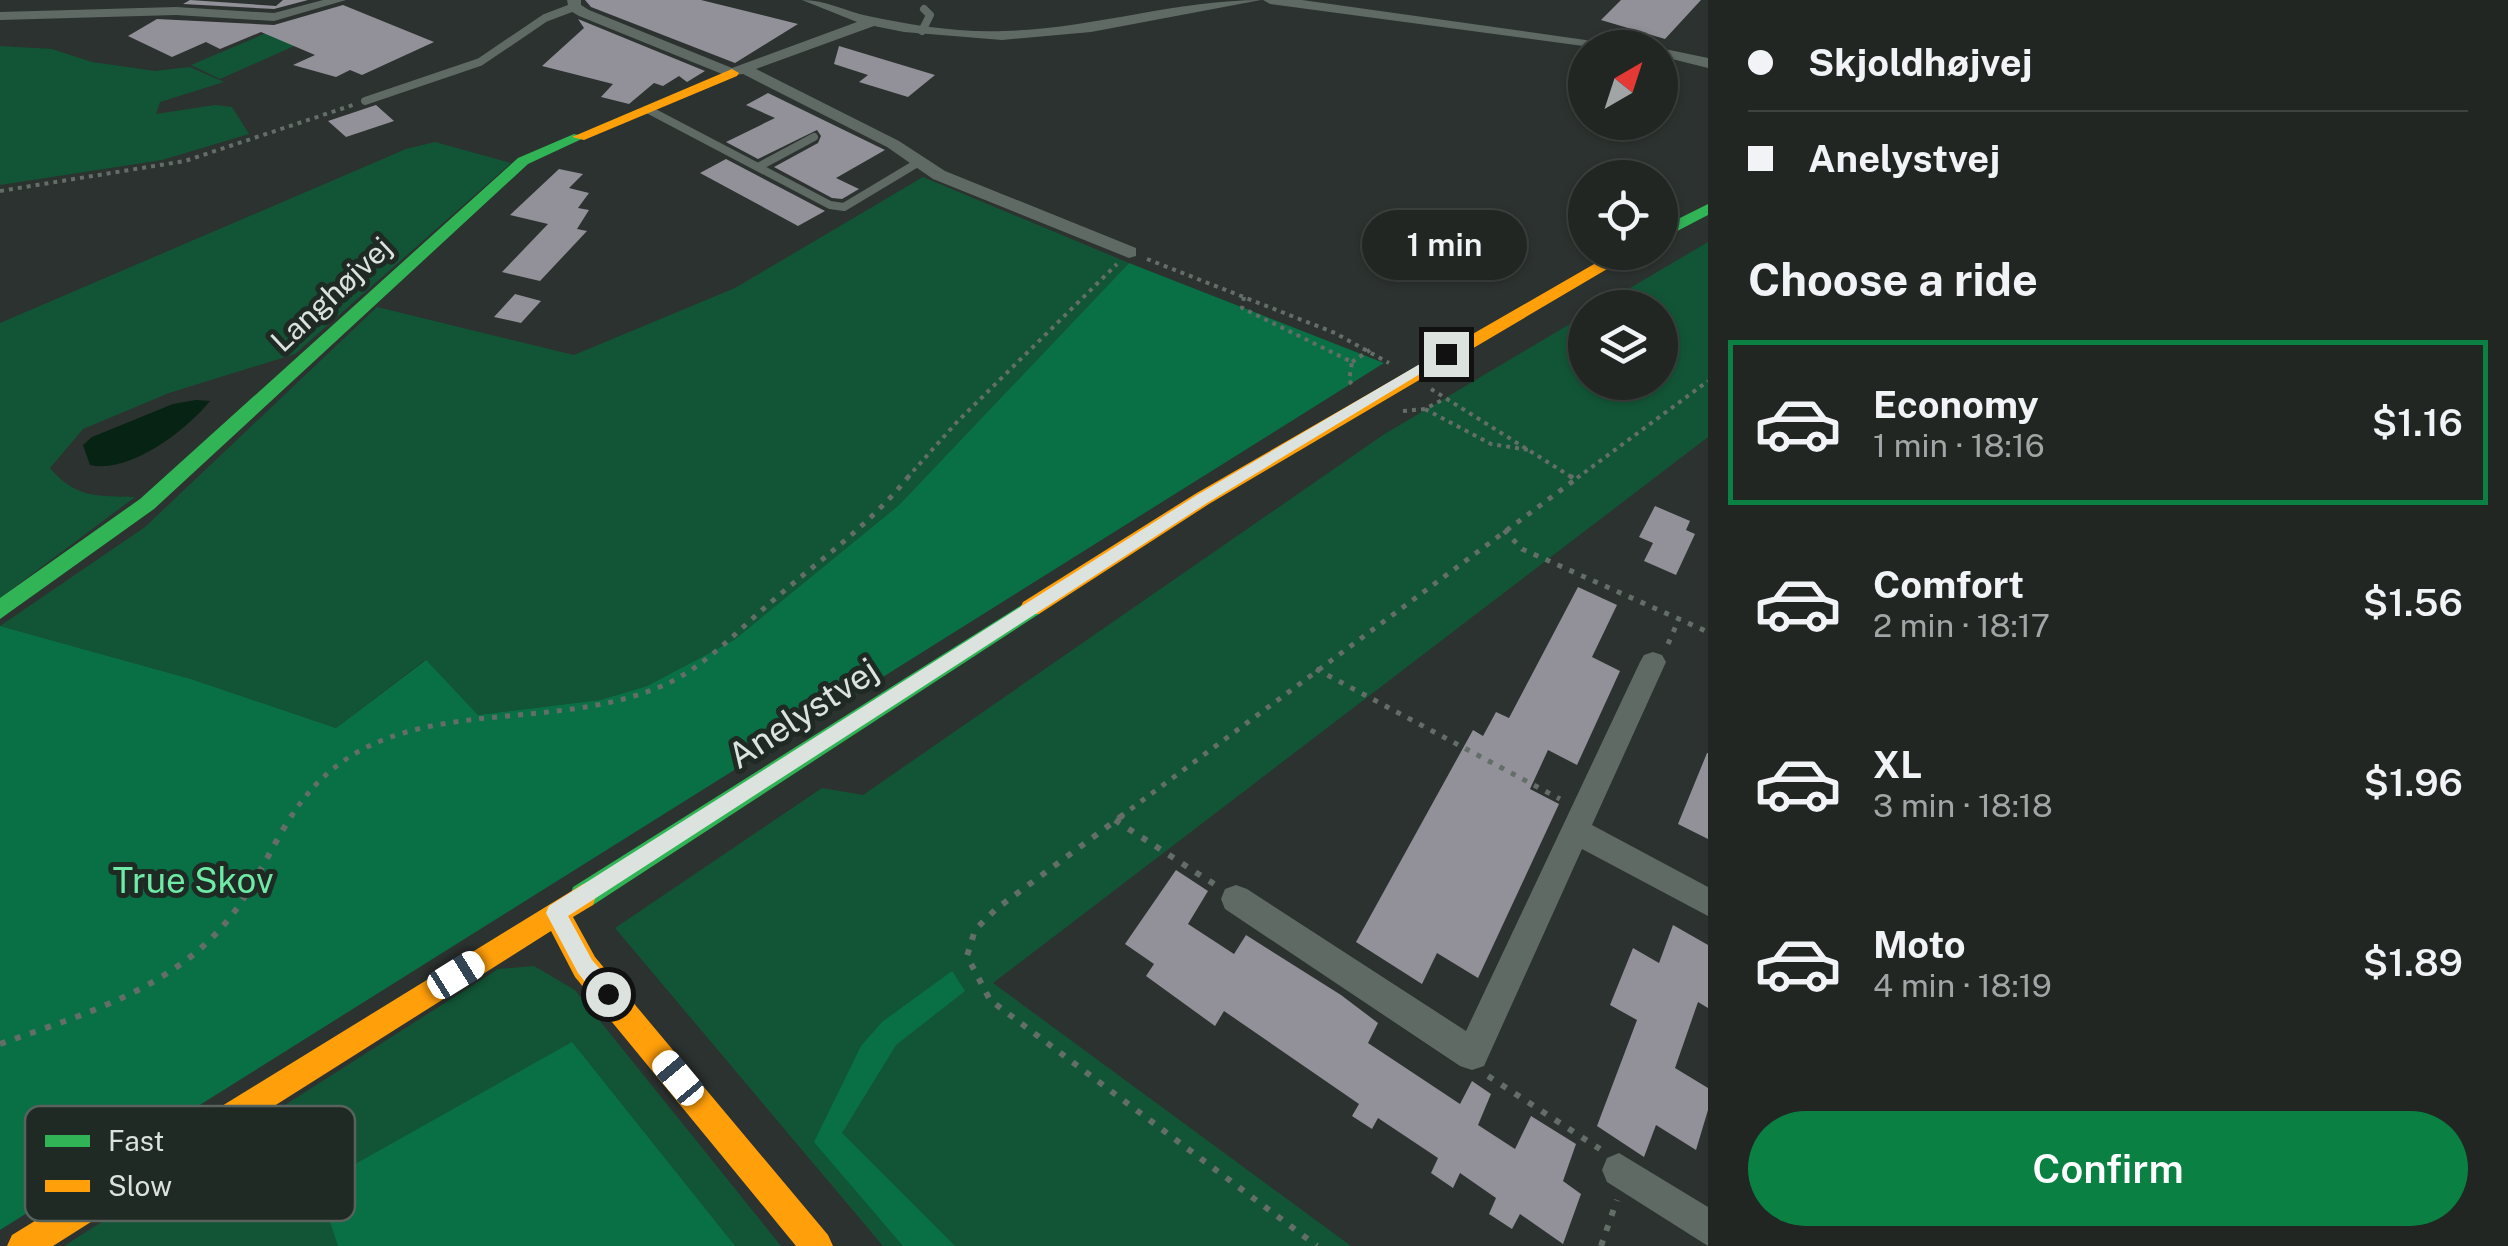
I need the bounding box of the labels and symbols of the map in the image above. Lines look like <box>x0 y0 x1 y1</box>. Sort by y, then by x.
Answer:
north arrow <box>1568 30 1678 140</box>
callout: 1 min <box>1364 209 1528 279</box>
street label: Langhøjvej <box>263 229 399 359</box>
route end <box>1424 332 1469 377</box>
street label: Anelystvej <box>720 649 886 777</box>
park label: True Skov <box>112 860 274 901</box>
car <box>423 946 489 1004</box>
route start <box>586 972 631 1017</box>
car <box>647 1045 709 1111</box>
legend <box>25 1106 355 1221</box>
text: Fast <box>108 1124 164 1157</box>
text: Slow <box>108 1169 172 1202</box>

